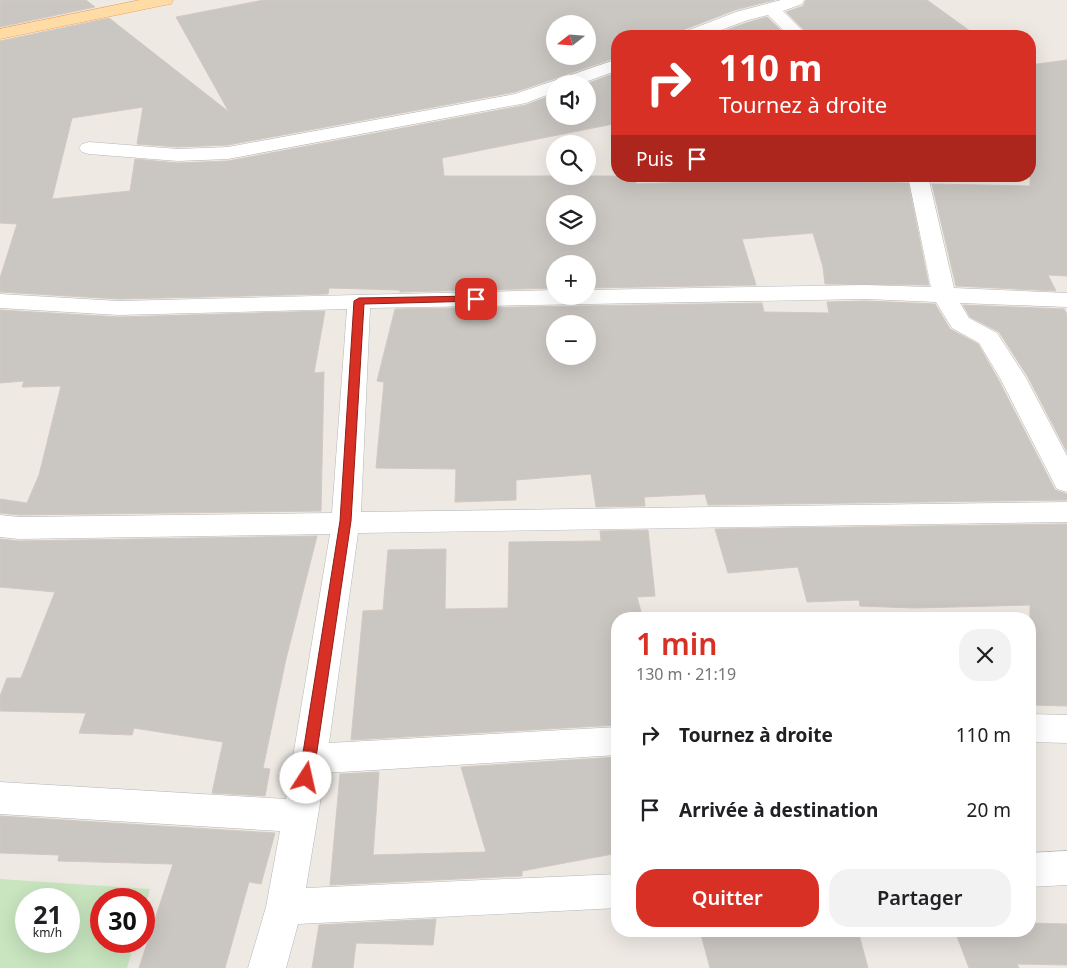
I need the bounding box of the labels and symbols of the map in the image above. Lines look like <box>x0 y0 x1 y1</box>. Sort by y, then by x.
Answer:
north arrow <box>546 15 596 65</box>
pin <box>455 278 497 320</box>
position arrow <box>279 751 331 803</box>
speed limit sign: 30 <box>90 888 155 953</box>

